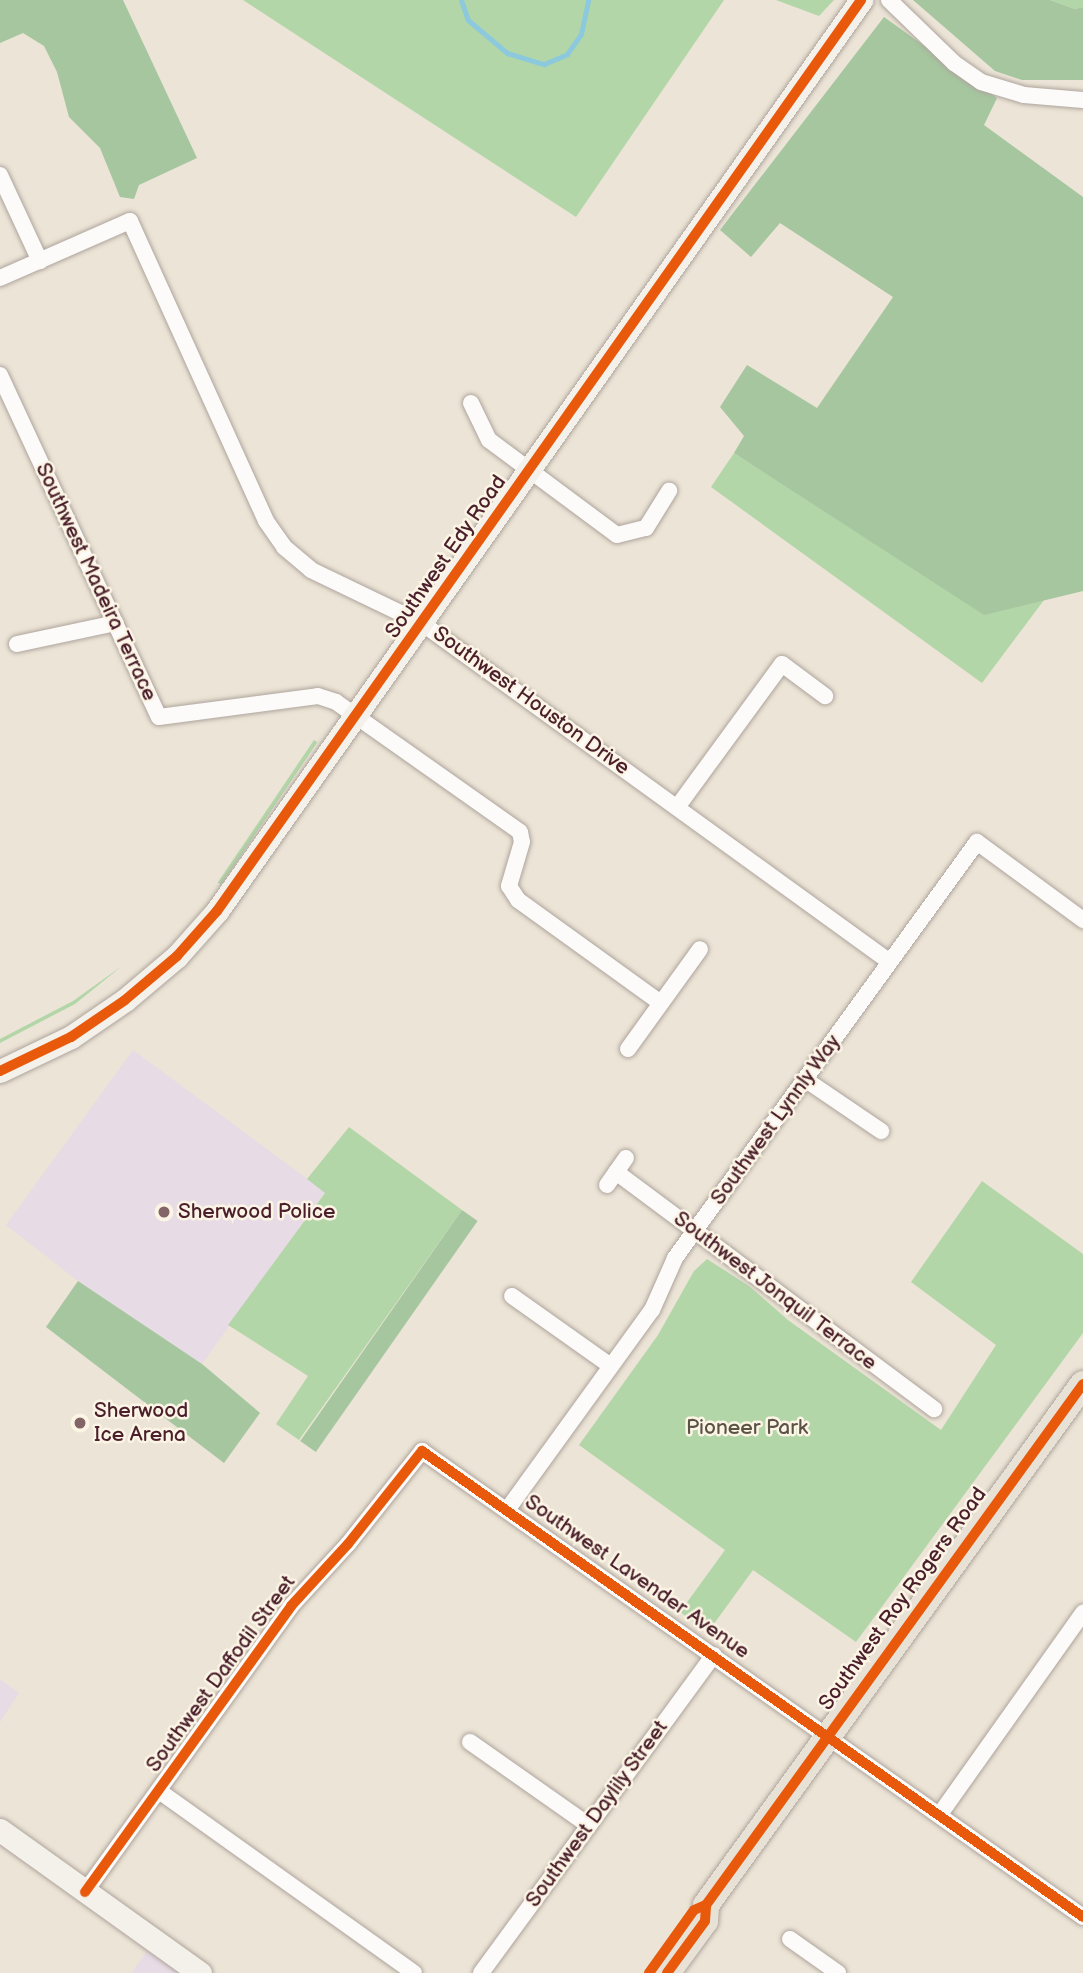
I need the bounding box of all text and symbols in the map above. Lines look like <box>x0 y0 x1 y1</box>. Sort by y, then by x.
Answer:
street label: Southwest Madeira Terrace <box>30 459 162 705</box>
street label: Southwest Edy Road <box>380 470 512 644</box>
street label: Southwest Houston Drive <box>428 621 634 781</box>
street label: Southwest Lynnly Way <box>705 1029 847 1211</box>
place label: Sherwood Police <box>178 1199 335 1225</box>
marker: Sherwood Police <box>156 1204 172 1220</box>
street label: Southwest Jonquil Terrace <box>668 1206 882 1376</box>
place label: Sherwood Ice Arena <box>94 1398 188 1448</box>
marker: Sherwood Ice Arena <box>72 1415 88 1431</box>
park label: Pioneer Park <box>686 1415 808 1441</box>
street label: Southwest Roy Rogers Road <box>813 1482 993 1716</box>
street label: Southwest Lavender Avenue <box>520 1490 754 1664</box>
street label: Southwest Daffodil Street <box>141 1571 301 1777</box>
street label: Southwest Daylily Street <box>520 1715 674 1913</box>

